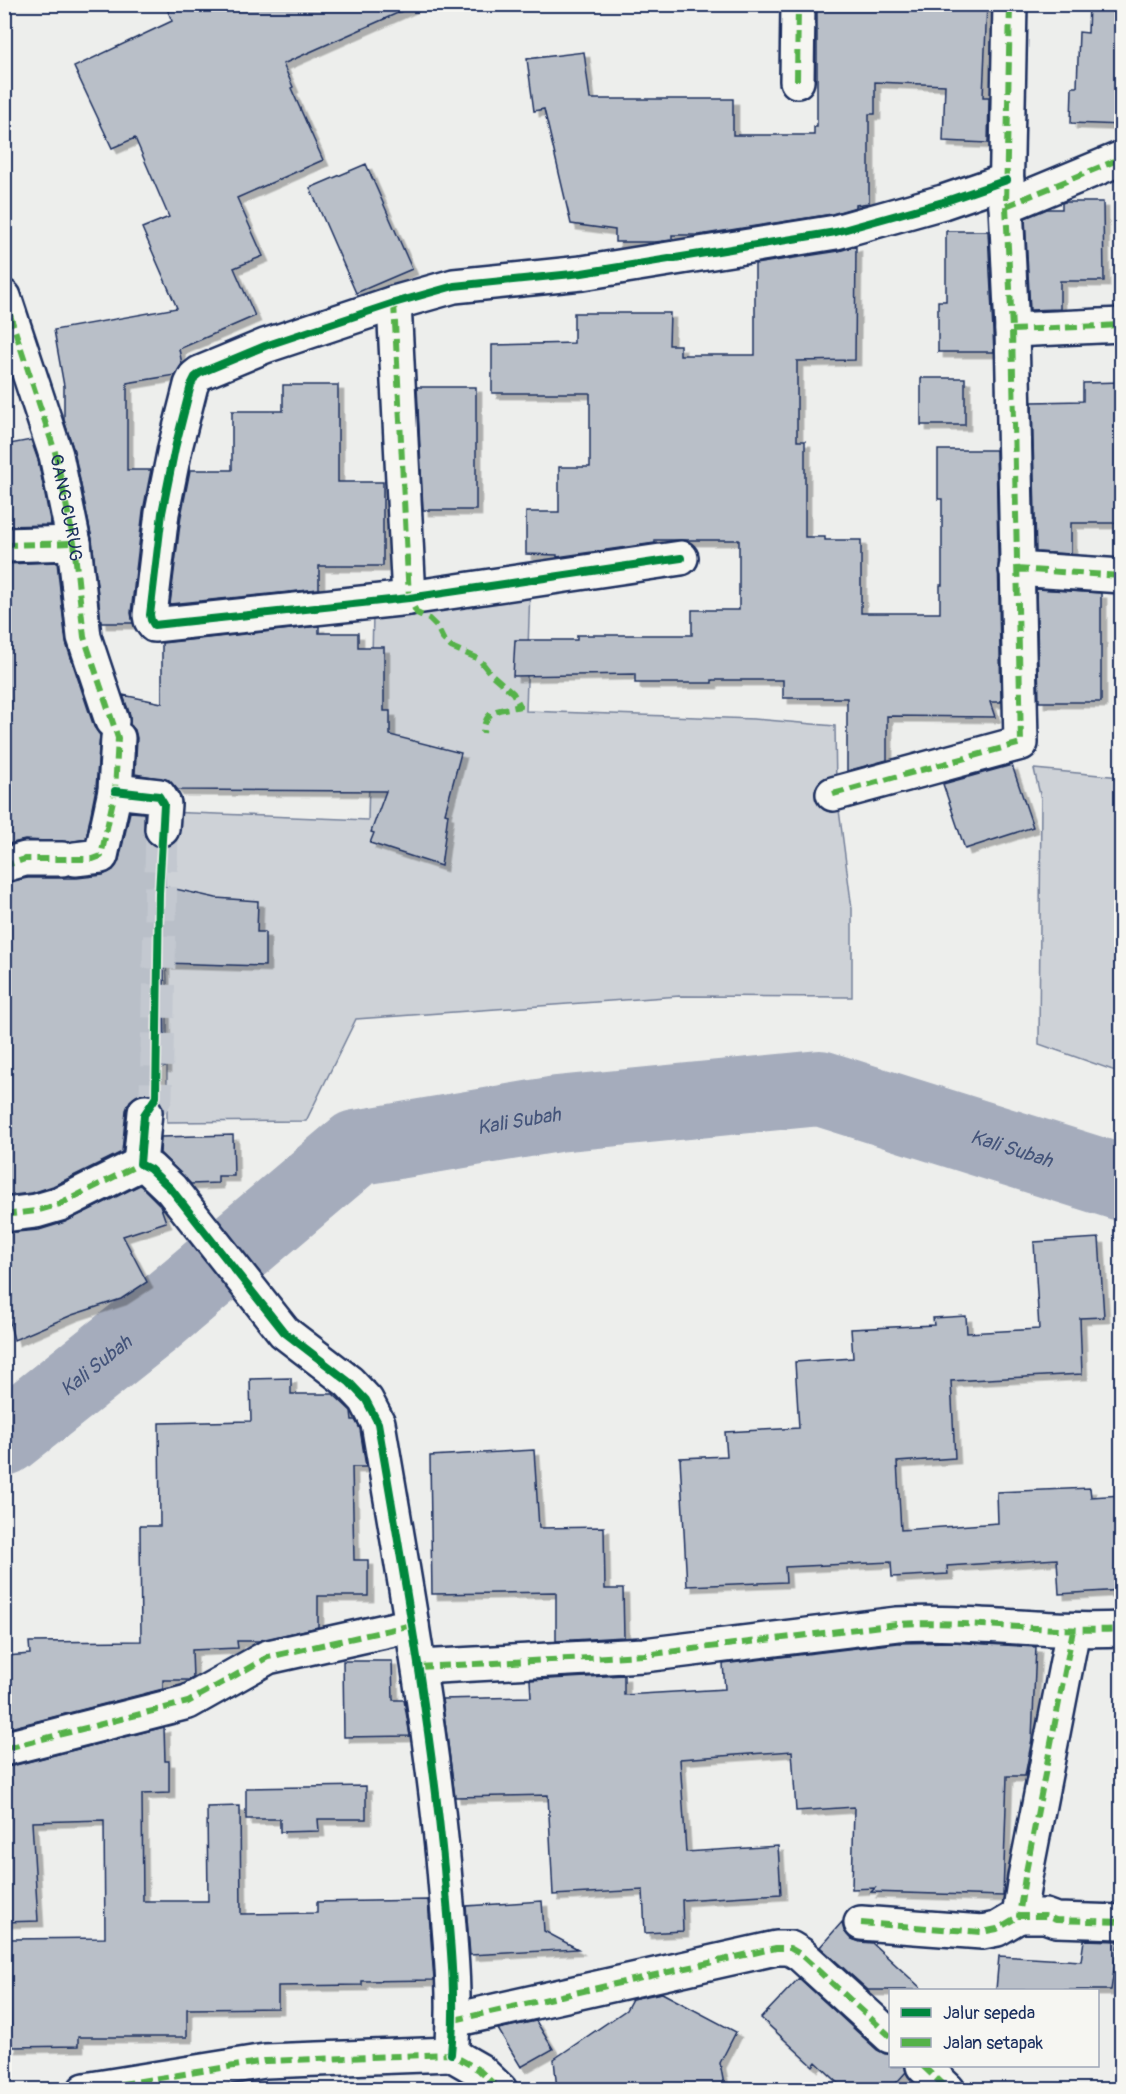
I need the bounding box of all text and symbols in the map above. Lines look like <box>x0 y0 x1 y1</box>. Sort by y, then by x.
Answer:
street label: GANG CURUG <box>44 452 87 563</box>
water label: Kali Subah <box>475 1101 564 1140</box>
water label: Kali Subah <box>967 1124 1057 1174</box>
water label: Kali Subah <box>55 1329 138 1402</box>
legend <box>889 1989 1099 2067</box>
text: Jalur sepeda <box>943 2002 1035 2025</box>
text: Jalan setapak <box>943 2032 1044 2055</box>

